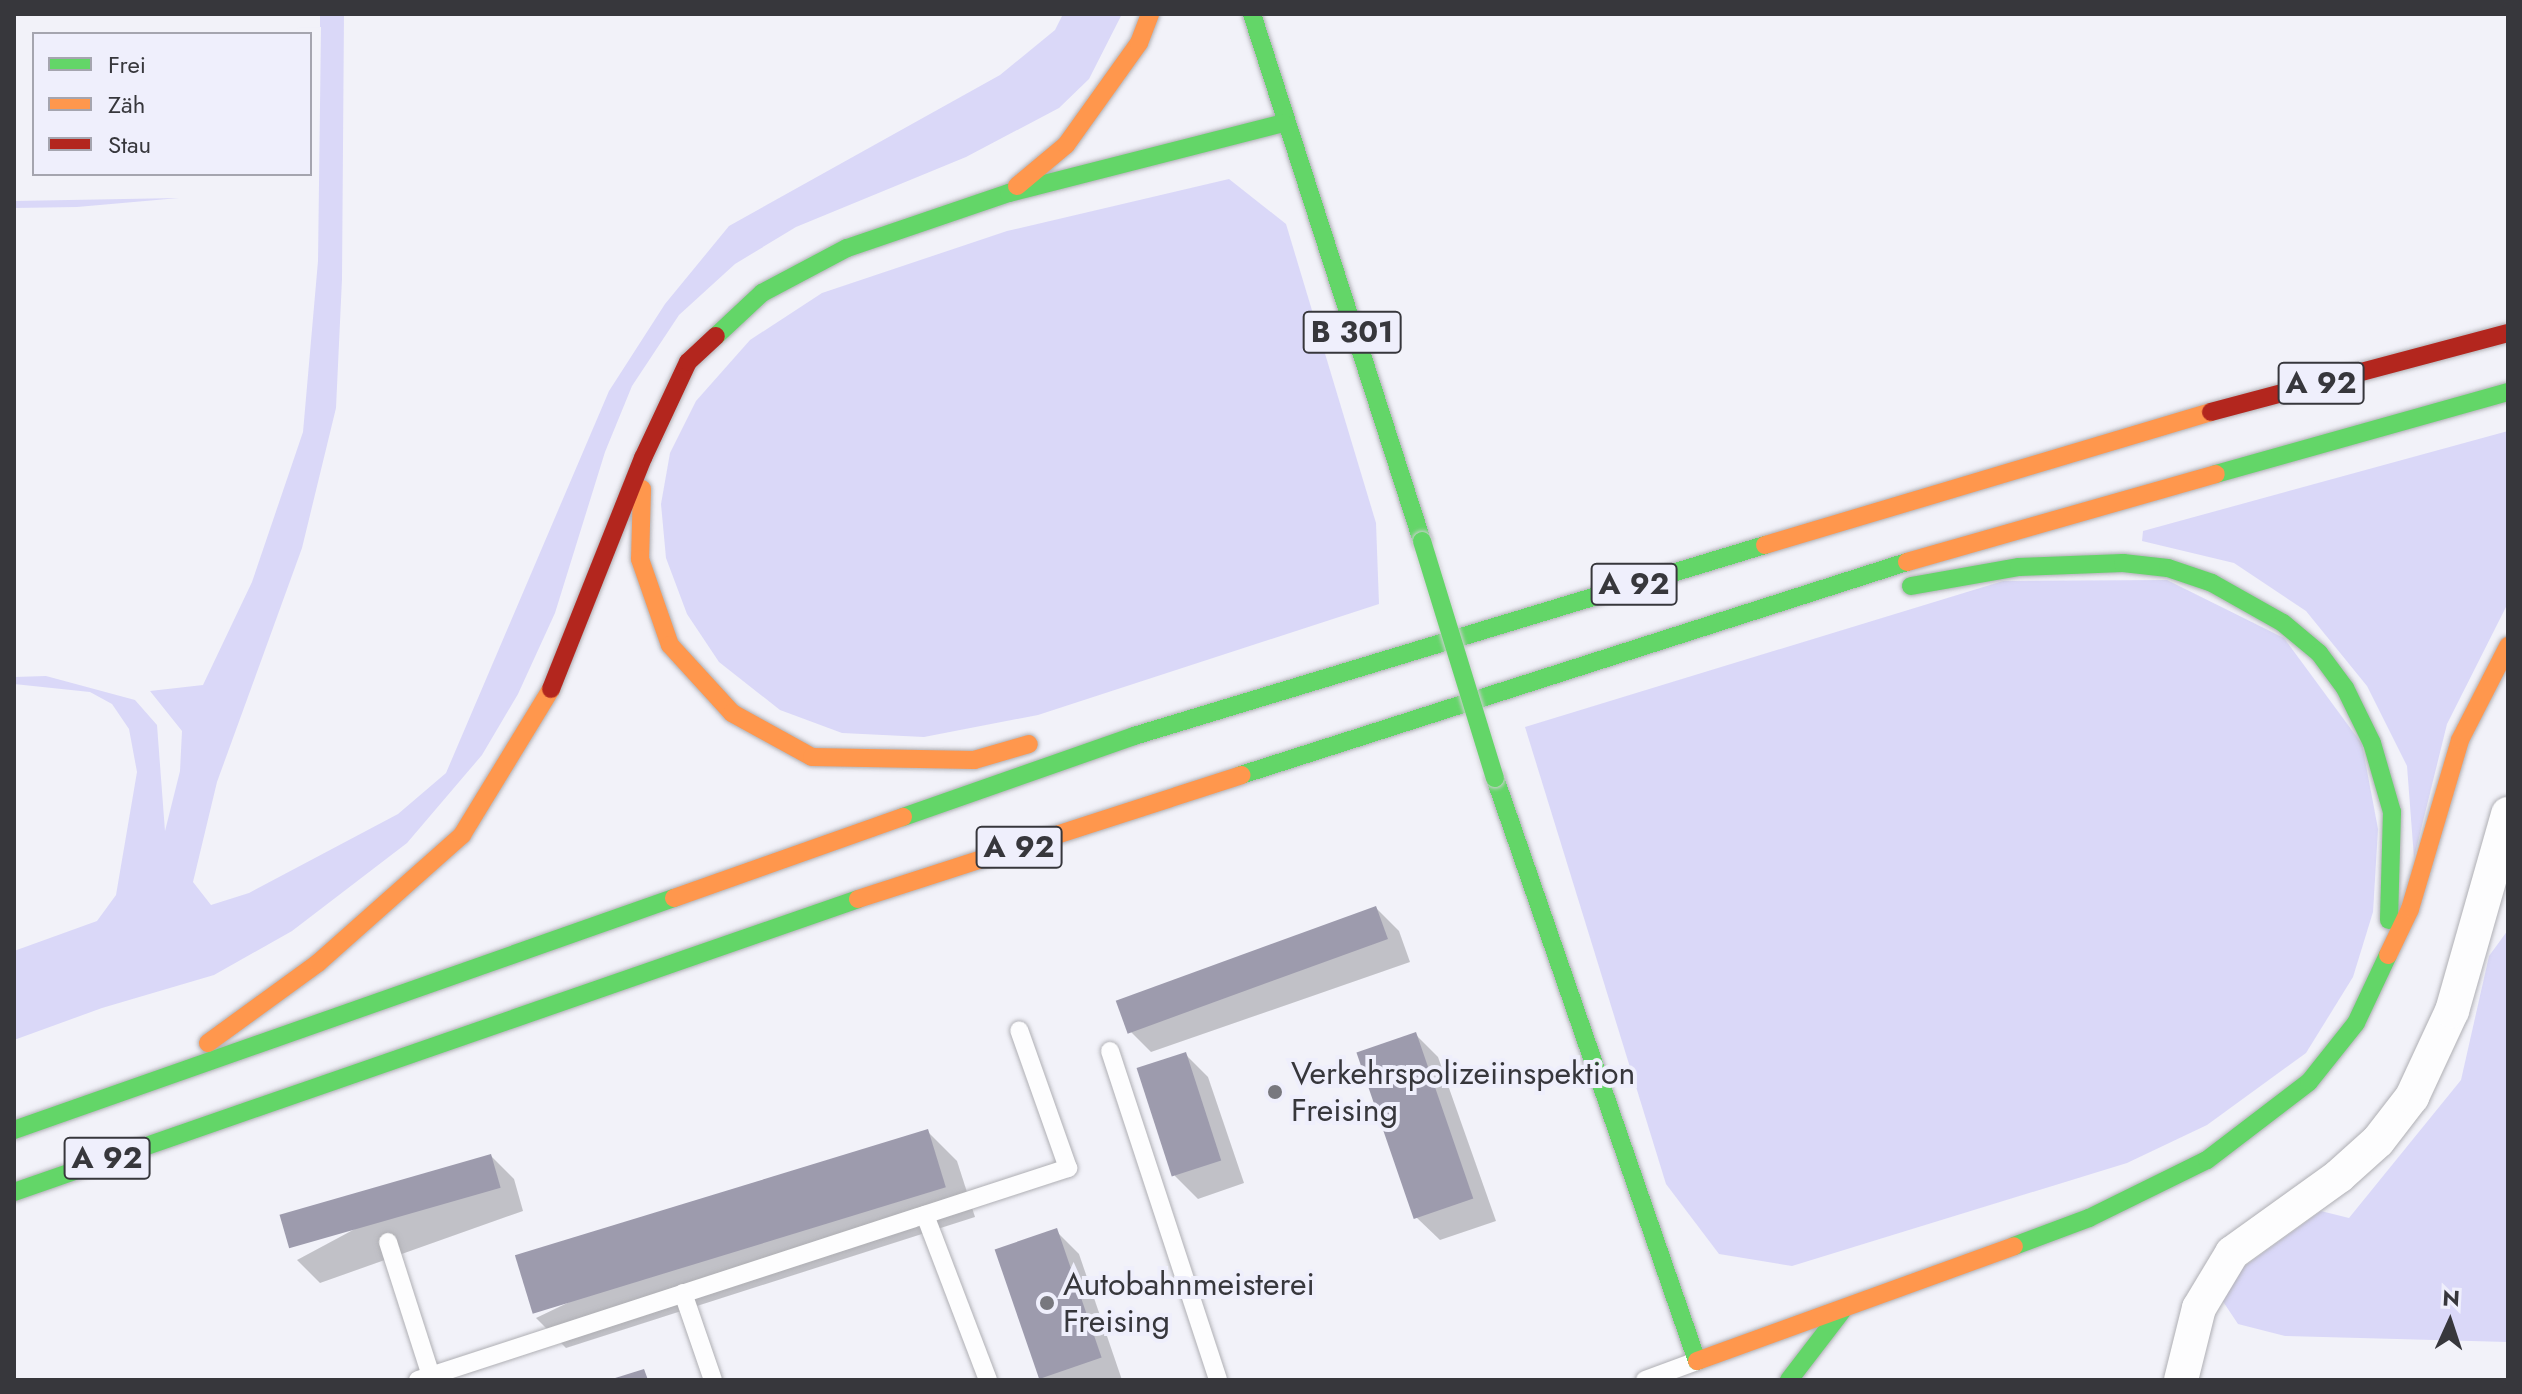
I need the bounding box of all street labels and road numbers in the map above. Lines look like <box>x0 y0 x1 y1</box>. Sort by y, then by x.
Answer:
road number: B 301 <box>1302 306 1402 358</box>
road number: A 92 <box>2277 357 2365 409</box>
road number: A 92 <box>1590 558 1678 610</box>
road number: A 92 <box>975 821 1063 873</box>
road number: A 92 <box>63 1132 151 1184</box>

